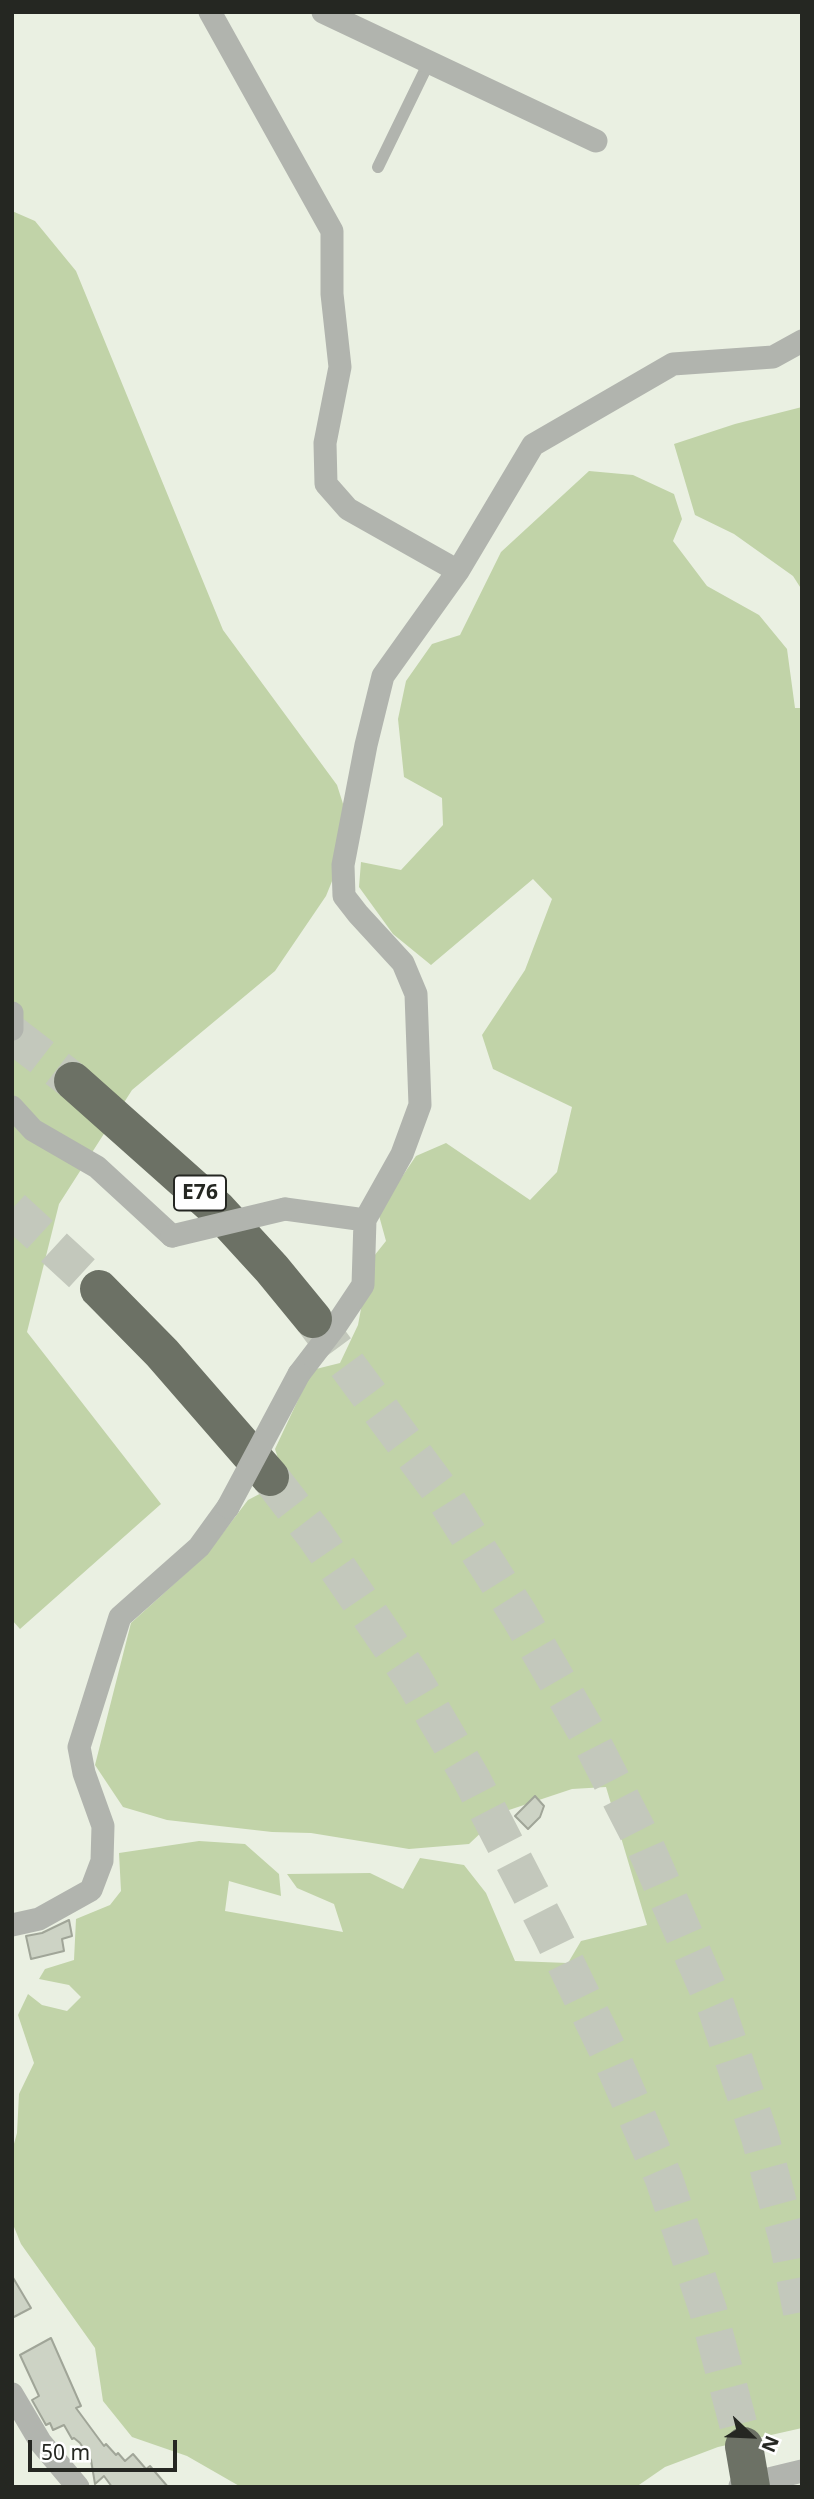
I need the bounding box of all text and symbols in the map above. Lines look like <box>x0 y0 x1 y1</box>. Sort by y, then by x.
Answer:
road number: E76 <box>174 1176 226 1210</box>
north arrow <box>716 2401 786 2471</box>
scale bar <box>32 2426 180 2470</box>
text: N <box>755 2432 785 2456</box>
text: 50 m <box>41 2438 90 2466</box>

